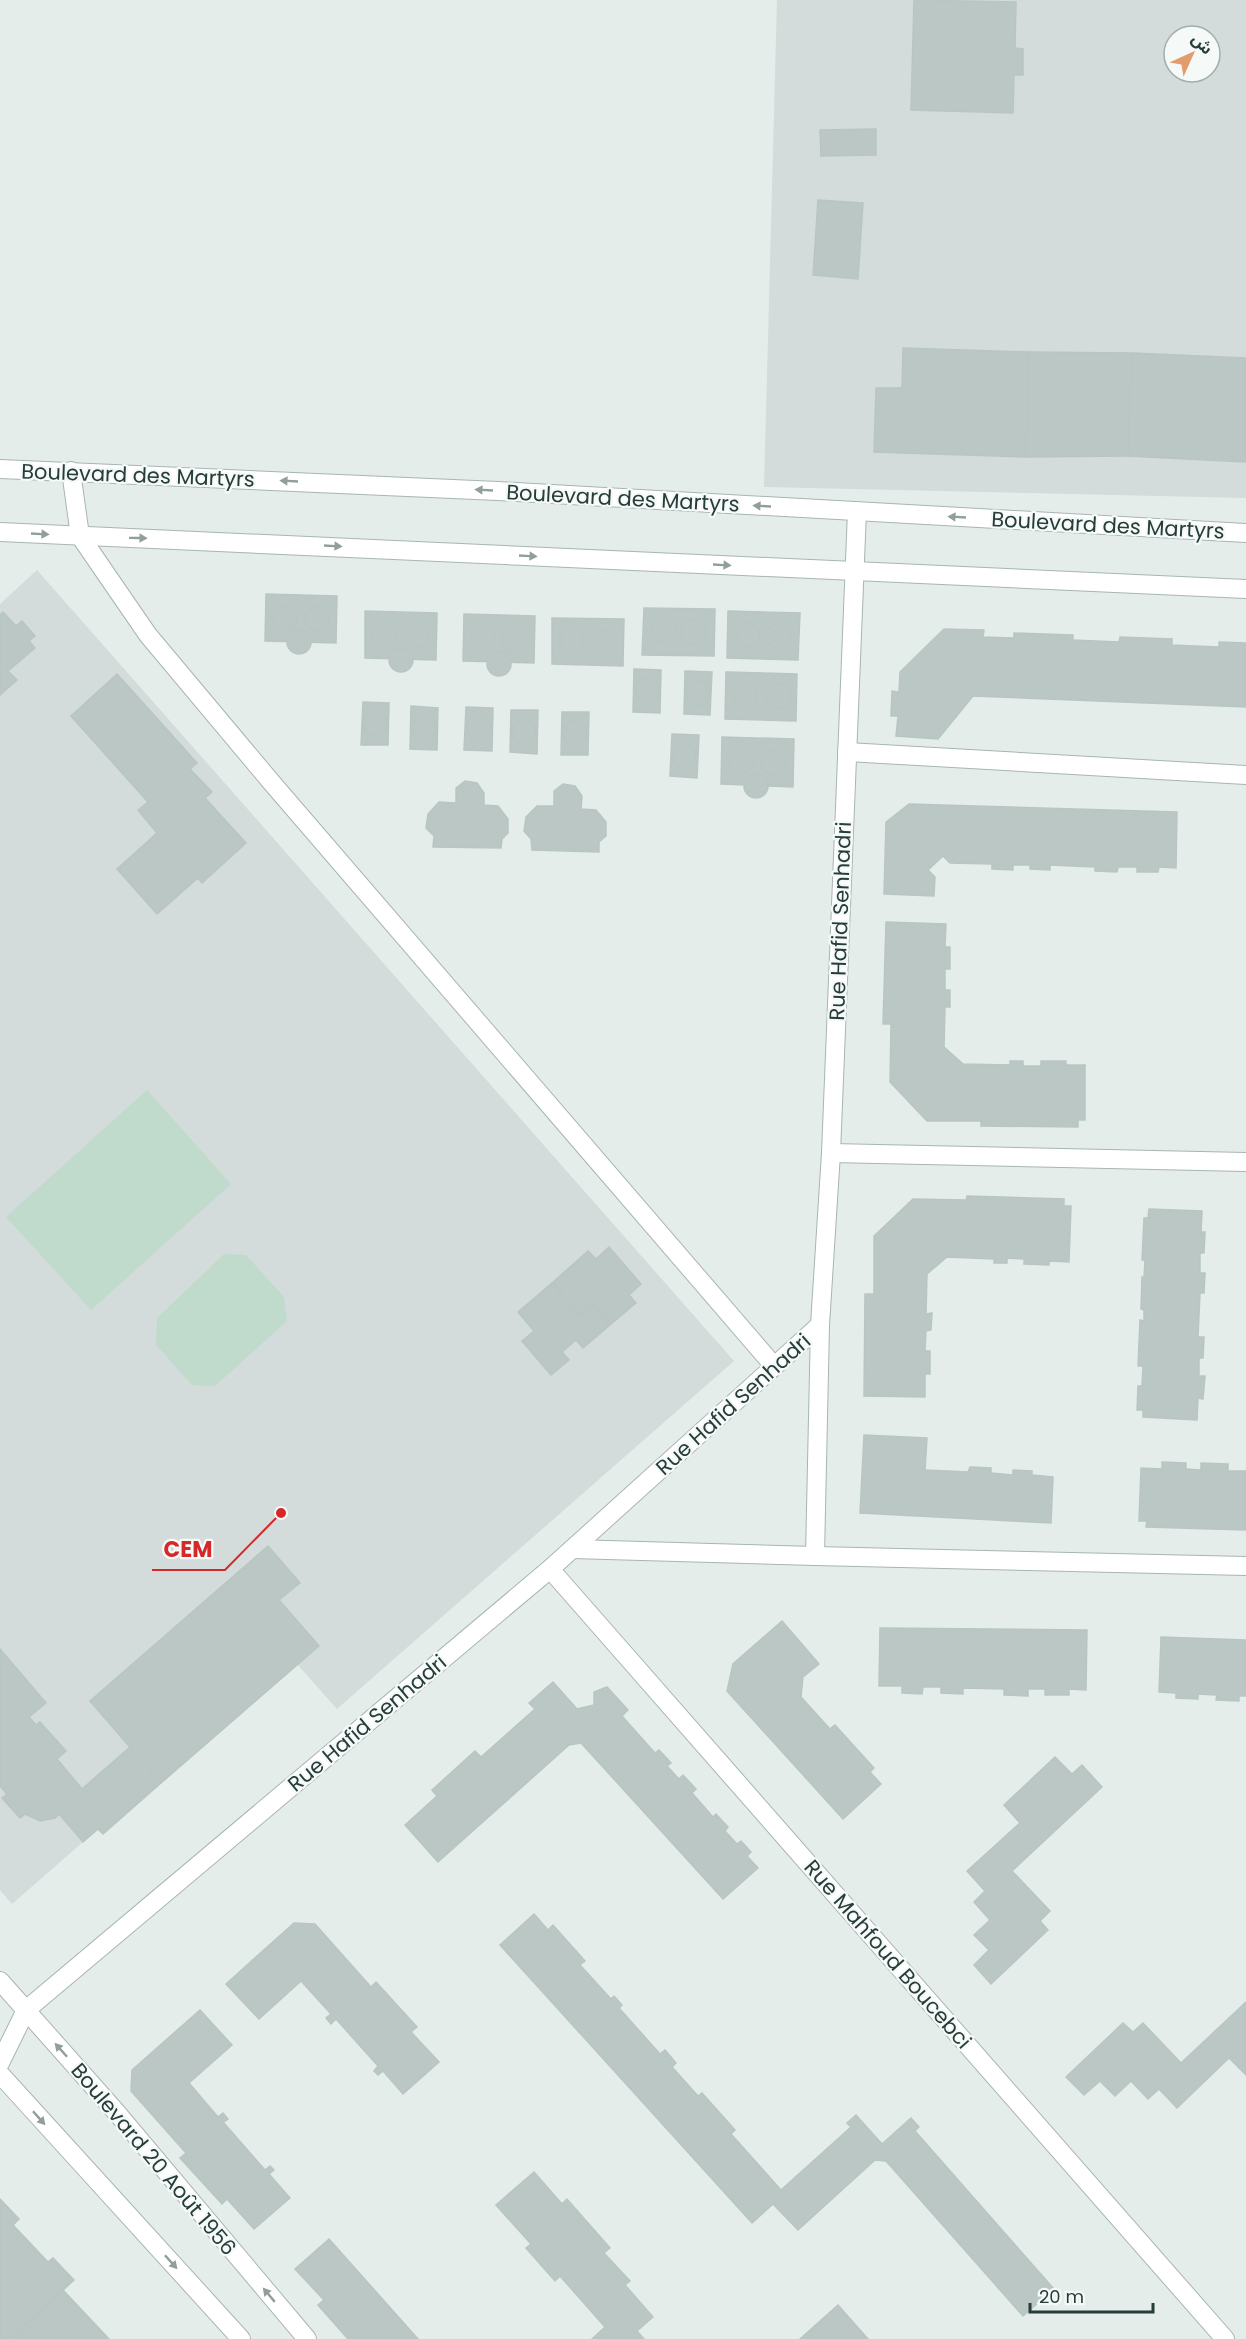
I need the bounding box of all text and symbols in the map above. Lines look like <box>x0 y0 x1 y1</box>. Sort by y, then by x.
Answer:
north arrow <box>1162 24 1222 84</box>
text: ش <box>1186 28 1218 60</box>
street label: Boulevard des Martyrs <box>21 456 255 494</box>
one-way arrow <box>279 477 298 486</box>
street label: Boulevard des Martyrs <box>506 477 740 519</box>
one-way arrow <box>474 486 493 495</box>
one-way arrow <box>753 501 772 510</box>
street label: Boulevard des Martyrs <box>991 504 1225 546</box>
one-way arrow <box>947 512 966 521</box>
one-way arrow <box>30 529 49 539</box>
one-way arrow <box>129 533 148 542</box>
one-way arrow <box>323 542 342 551</box>
one-way arrow <box>518 551 537 560</box>
one-way arrow <box>713 560 732 569</box>
street label: Rue Hafid Senhadri <box>822 821 858 1021</box>
street label: Rue Hafid Senhadri <box>649 1327 817 1481</box>
callout: CEM <box>152 1530 225 1570</box>
text: CEM <box>164 1534 212 1565</box>
street label: Rue Hafid Senhadri <box>281 1648 453 1798</box>
street label: Rue Mahfoud Boucebci <box>798 1853 978 2055</box>
one-way arrow <box>55 2043 68 2058</box>
street label: Boulevard 20 Août 1956 <box>65 2057 243 2261</box>
one-way arrow <box>32 2110 46 2125</box>
one-way arrow <box>164 2254 177 2269</box>
scale bar <box>1030 2276 1153 2314</box>
text: 20 m <box>1039 2284 1084 2309</box>
one-way arrow <box>262 2287 275 2303</box>

